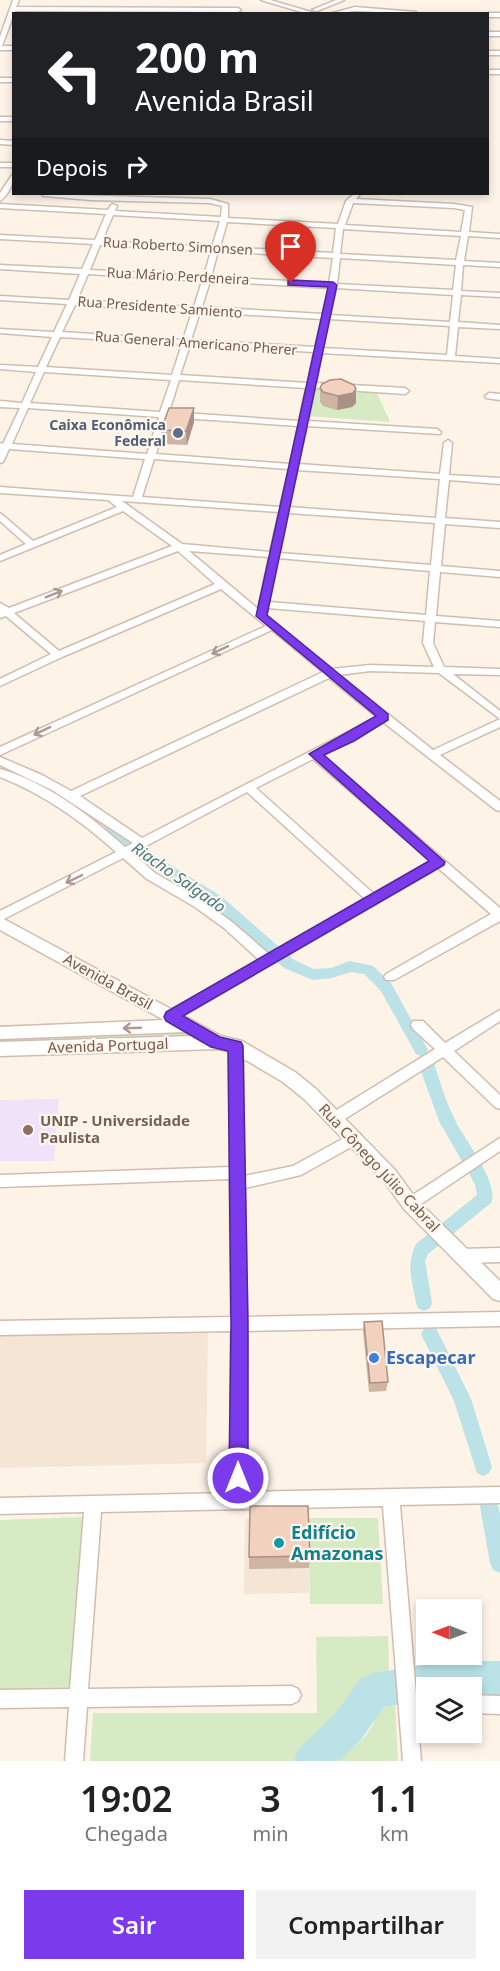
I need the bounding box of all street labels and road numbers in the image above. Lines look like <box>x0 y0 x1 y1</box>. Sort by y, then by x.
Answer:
street label: Rua Roberto Simonsen <box>103 232 254 259</box>
street label: Rua Mário Perdeneira <box>106 262 250 289</box>
street label: Rua Presidente Samiento <box>77 291 243 322</box>
street label: Rua General Americano Pherer <box>94 326 298 359</box>
street label: Avenida Brasil <box>60 948 157 1014</box>
street label: Avenida Portugal <box>47 1033 169 1057</box>
street label: Rua Cônego Júlio Cabral <box>315 1099 445 1236</box>

